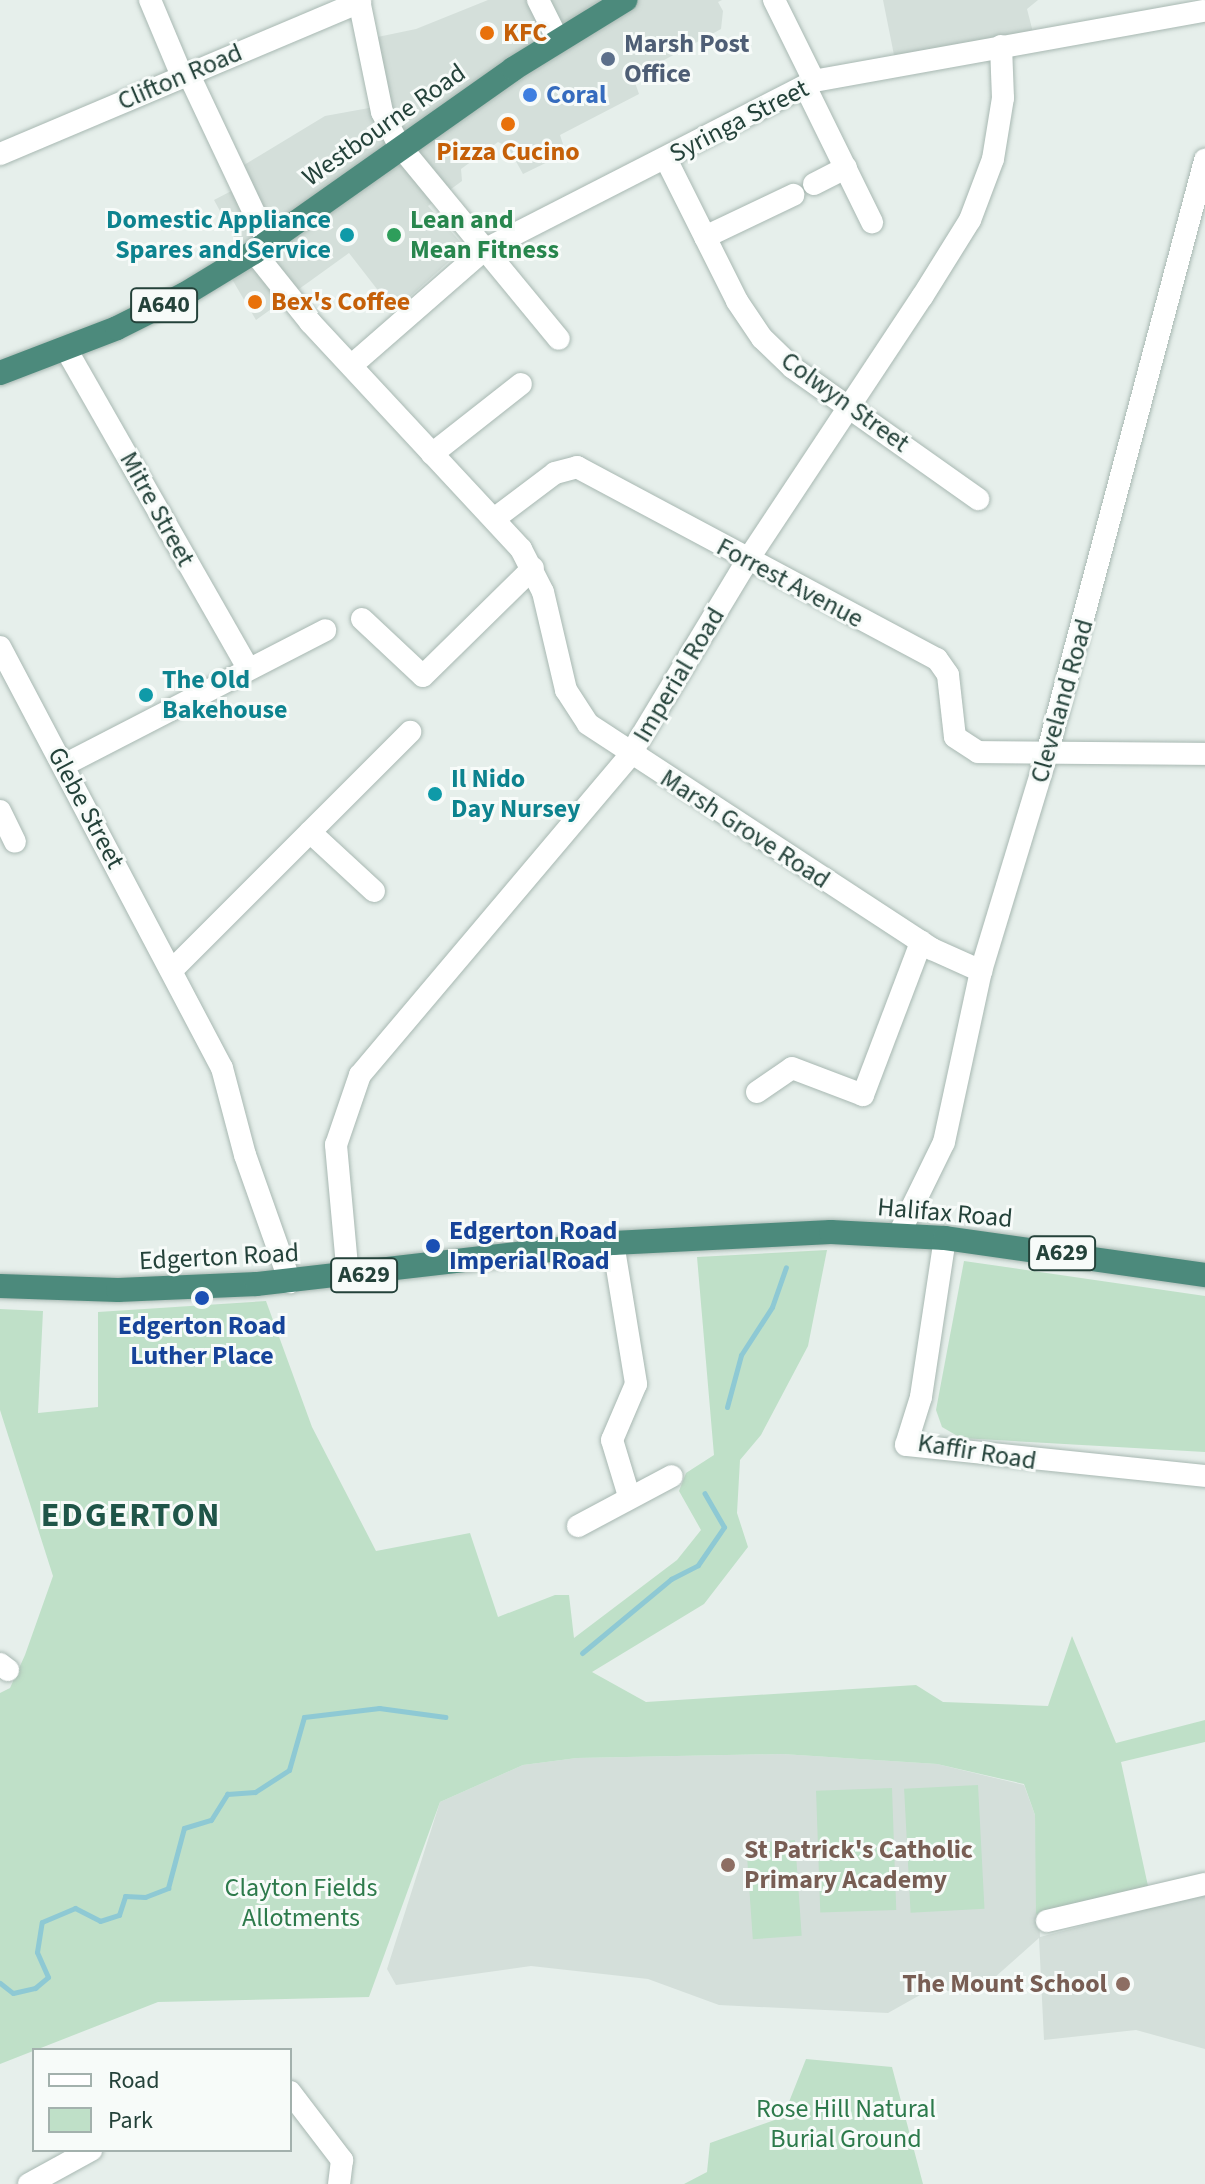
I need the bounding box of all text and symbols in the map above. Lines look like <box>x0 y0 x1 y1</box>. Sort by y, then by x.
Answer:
place label: KFC <box>503 17 547 49</box>
marker: KFC <box>478 24 496 42</box>
place label: Marsh Post Office <box>624 28 749 90</box>
street label: Clifton Road <box>113 37 247 117</box>
marker: Marsh Post Office <box>599 50 617 68</box>
street label: Westbourne Road <box>296 57 472 193</box>
street label: Syringa Street <box>664 73 814 169</box>
place label: Coral <box>546 79 606 111</box>
marker: Coral <box>521 86 539 104</box>
marker: Pizza Cucino <box>499 115 517 133</box>
place label: Pizza Cucino <box>436 136 580 168</box>
place label: Domestic Appliance Spares and Service <box>106 204 331 266</box>
place label: Lean and Mean Fitness <box>410 204 559 266</box>
marker: Domestic Appliance Spares and Service <box>338 226 356 244</box>
marker: Lean and Mean Fitness <box>385 226 403 244</box>
road number: A640 <box>130 285 198 325</box>
place label: Bex's Coffee <box>271 286 410 318</box>
marker: Bex's Coffee <box>246 293 264 311</box>
street label: Colwyn Street <box>775 345 915 459</box>
street label: Mitre Street <box>113 446 201 572</box>
street label: Forrest Avenue <box>711 531 869 635</box>
street label: Imperial Road <box>627 602 731 748</box>
street label: Cleveland Road <box>1024 616 1100 786</box>
place label: The Old Bakehouse <box>162 664 287 726</box>
marker: The Old Bakehouse <box>137 686 155 704</box>
street label: Glebe Street <box>41 742 131 874</box>
place label: Il Nido Day Nursey <box>451 763 581 824</box>
street label: Marsh Grove Road <box>654 763 836 895</box>
marker: Il Nido Day Nursey <box>426 785 444 803</box>
street label: Halifax Road <box>876 1192 1014 1234</box>
place label: Edgerton Road Imperial Road <box>449 1215 618 1276</box>
road number: A629 <box>1028 1233 1096 1273</box>
street label: Edgerton Road <box>138 1237 300 1277</box>
marker: Edgerton Road Imperial Road <box>424 1237 442 1255</box>
road number: A629 <box>330 1255 398 1295</box>
marker: Edgerton Road Luther Place <box>193 1289 211 1307</box>
place label: Edgerton Road Luther Place <box>118 1310 286 1372</box>
street label: Kaffir Road <box>916 1427 1038 1477</box>
district label: EDGERTON <box>41 1496 221 1536</box>
place label: St Patrick's Catholic Primary Academy <box>744 1834 973 1896</box>
marker: St Patrick's Catholic Primary Academy <box>719 1856 737 1874</box>
park label: Clayton Fields Allotments <box>225 1872 377 1934</box>
place label: The Mount School <box>902 1968 1107 2000</box>
marker: The Mount School <box>1114 1975 1132 1993</box>
legend <box>32 2048 292 2152</box>
text: Road <box>108 2063 160 2098</box>
park label: Rose Hill Natural Burial Ground <box>756 2093 936 2154</box>
text: Park <box>108 2103 153 2138</box>

